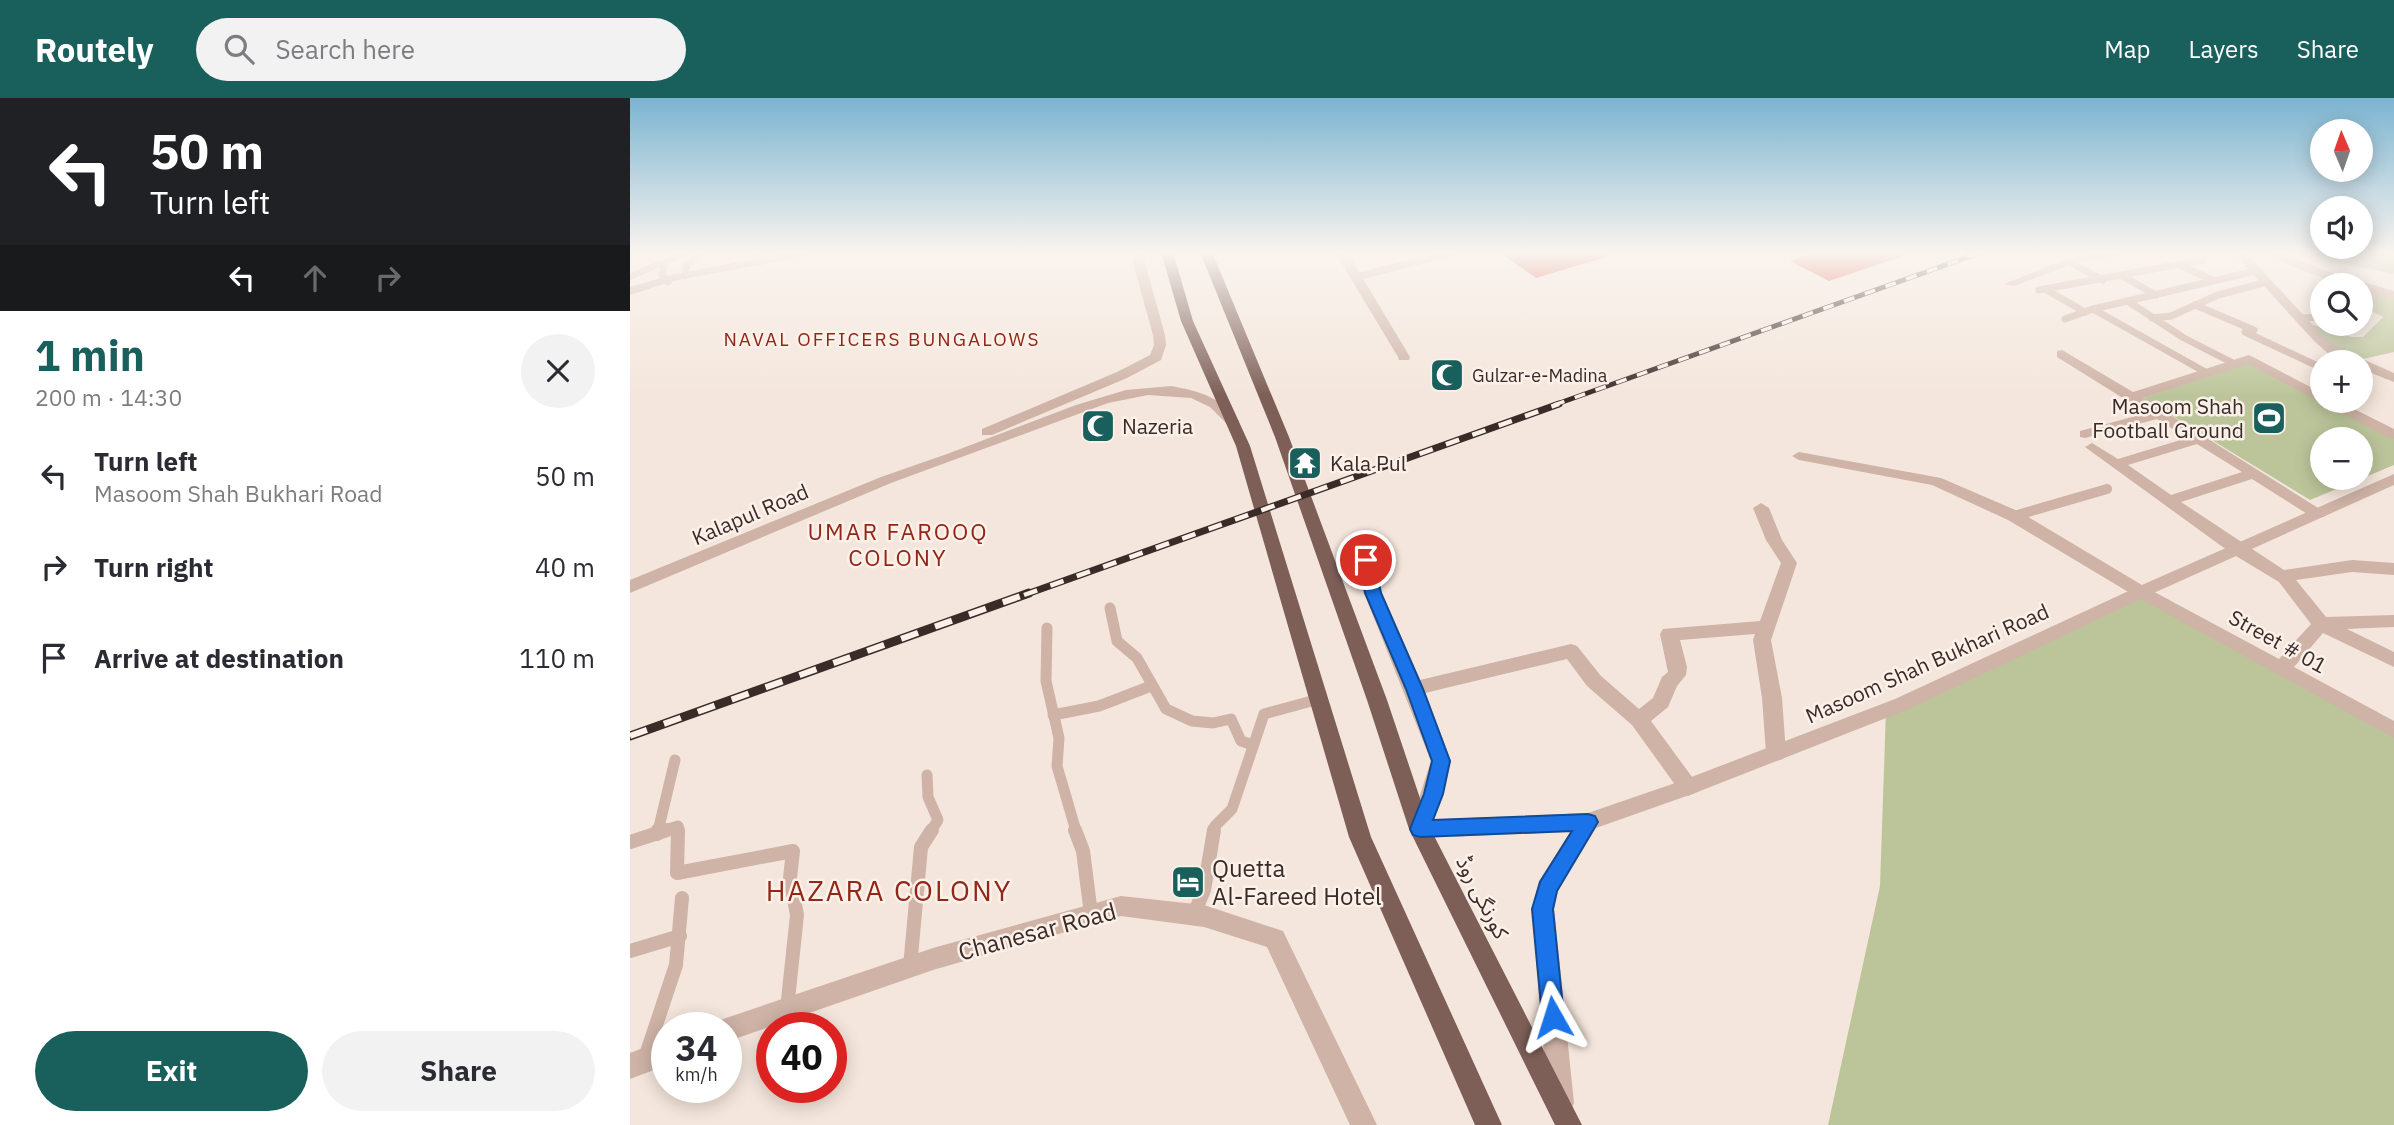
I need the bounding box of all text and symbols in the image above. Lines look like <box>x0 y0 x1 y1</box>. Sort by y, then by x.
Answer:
search box <box>196 18 686 81</box>
text: Routely <box>35 28 154 71</box>
icon: search <box>220 30 258 68</box>
text: Search here <box>276 32 415 66</box>
text: Map <box>2104 33 2151 65</box>
text: Layers <box>2189 33 2259 65</box>
text: Share <box>2297 33 2359 65</box>
text: 50 m <box>150 119 264 182</box>
north arrow <box>2310 119 2373 182</box>
map controls <box>2310 119 2373 490</box>
icon: left <box>35 126 126 217</box>
text: Turn left <box>150 181 270 223</box>
button: sound <box>2310 196 2373 259</box>
icon: left <box>223 259 261 297</box>
icon: ahead <box>296 259 334 297</box>
icon: right <box>369 259 407 297</box>
button: search <box>2310 273 2373 336</box>
district label: NAVAL OFFICERS BUNGALOWS <box>723 327 1041 351</box>
text: 1 min <box>35 328 145 383</box>
button: close <box>521 334 595 408</box>
button: + <box>2310 350 2373 413</box>
mosque icon: Gulzar-e-Madina <box>1428 356 1466 394</box>
place label: Gulzar-e-Madina <box>1472 364 1608 387</box>
text: 200 m · 14:30 <box>35 382 182 412</box>
place label: Masoom Shah Football Ground <box>2092 392 2244 444</box>
sports icon: Masoom Shah Football Ground <box>2250 399 2288 437</box>
mosque icon: Nazeria <box>1079 407 1117 445</box>
place label: Nazeria <box>1122 412 1193 440</box>
button: − <box>2310 427 2373 490</box>
text: Turn left <box>94 444 197 478</box>
temple icon: Kala Pul <box>1286 444 1324 482</box>
place label: Kala Pul <box>1330 449 1407 477</box>
icon: left <box>35 457 73 495</box>
text: 50 m <box>535 459 595 493</box>
street label: Kalapul Road <box>687 477 813 551</box>
text: Masoom Shah Bukhari Road <box>94 478 383 508</box>
district label: UMAR FAROOQ COLONY <box>807 516 989 572</box>
pin <box>1336 530 1396 590</box>
icon: arrive <box>1347 541 1385 579</box>
icon: right <box>35 548 73 586</box>
text: Turn right <box>94 550 213 584</box>
text: 40 m <box>535 550 595 584</box>
street label: Masoom Shah Bukhari Road <box>1801 597 2053 729</box>
street label: Street # 01 <box>2224 603 2332 679</box>
icon: arrive <box>35 639 73 677</box>
text: Arrive at destination <box>94 641 344 675</box>
text: 110 m <box>519 641 595 675</box>
street label: کورنگی روڈ <box>1450 851 1516 944</box>
place label: Quetta Al-Fareed Hotel <box>1212 852 1382 912</box>
hotel icon: Quetta Al-Fareed Hotel <box>1169 863 1207 901</box>
district label: HAZARA COLONY <box>766 872 1012 909</box>
street label: Chanesar Road <box>954 895 1120 967</box>
position arrow <box>1516 980 1590 1054</box>
speed limit sign: 40 <box>756 1012 847 1103</box>
text: 34 <box>675 1025 718 1071</box>
button: Exit <box>35 1031 308 1111</box>
button: Share <box>322 1031 595 1111</box>
text: km/h <box>675 1063 718 1086</box>

